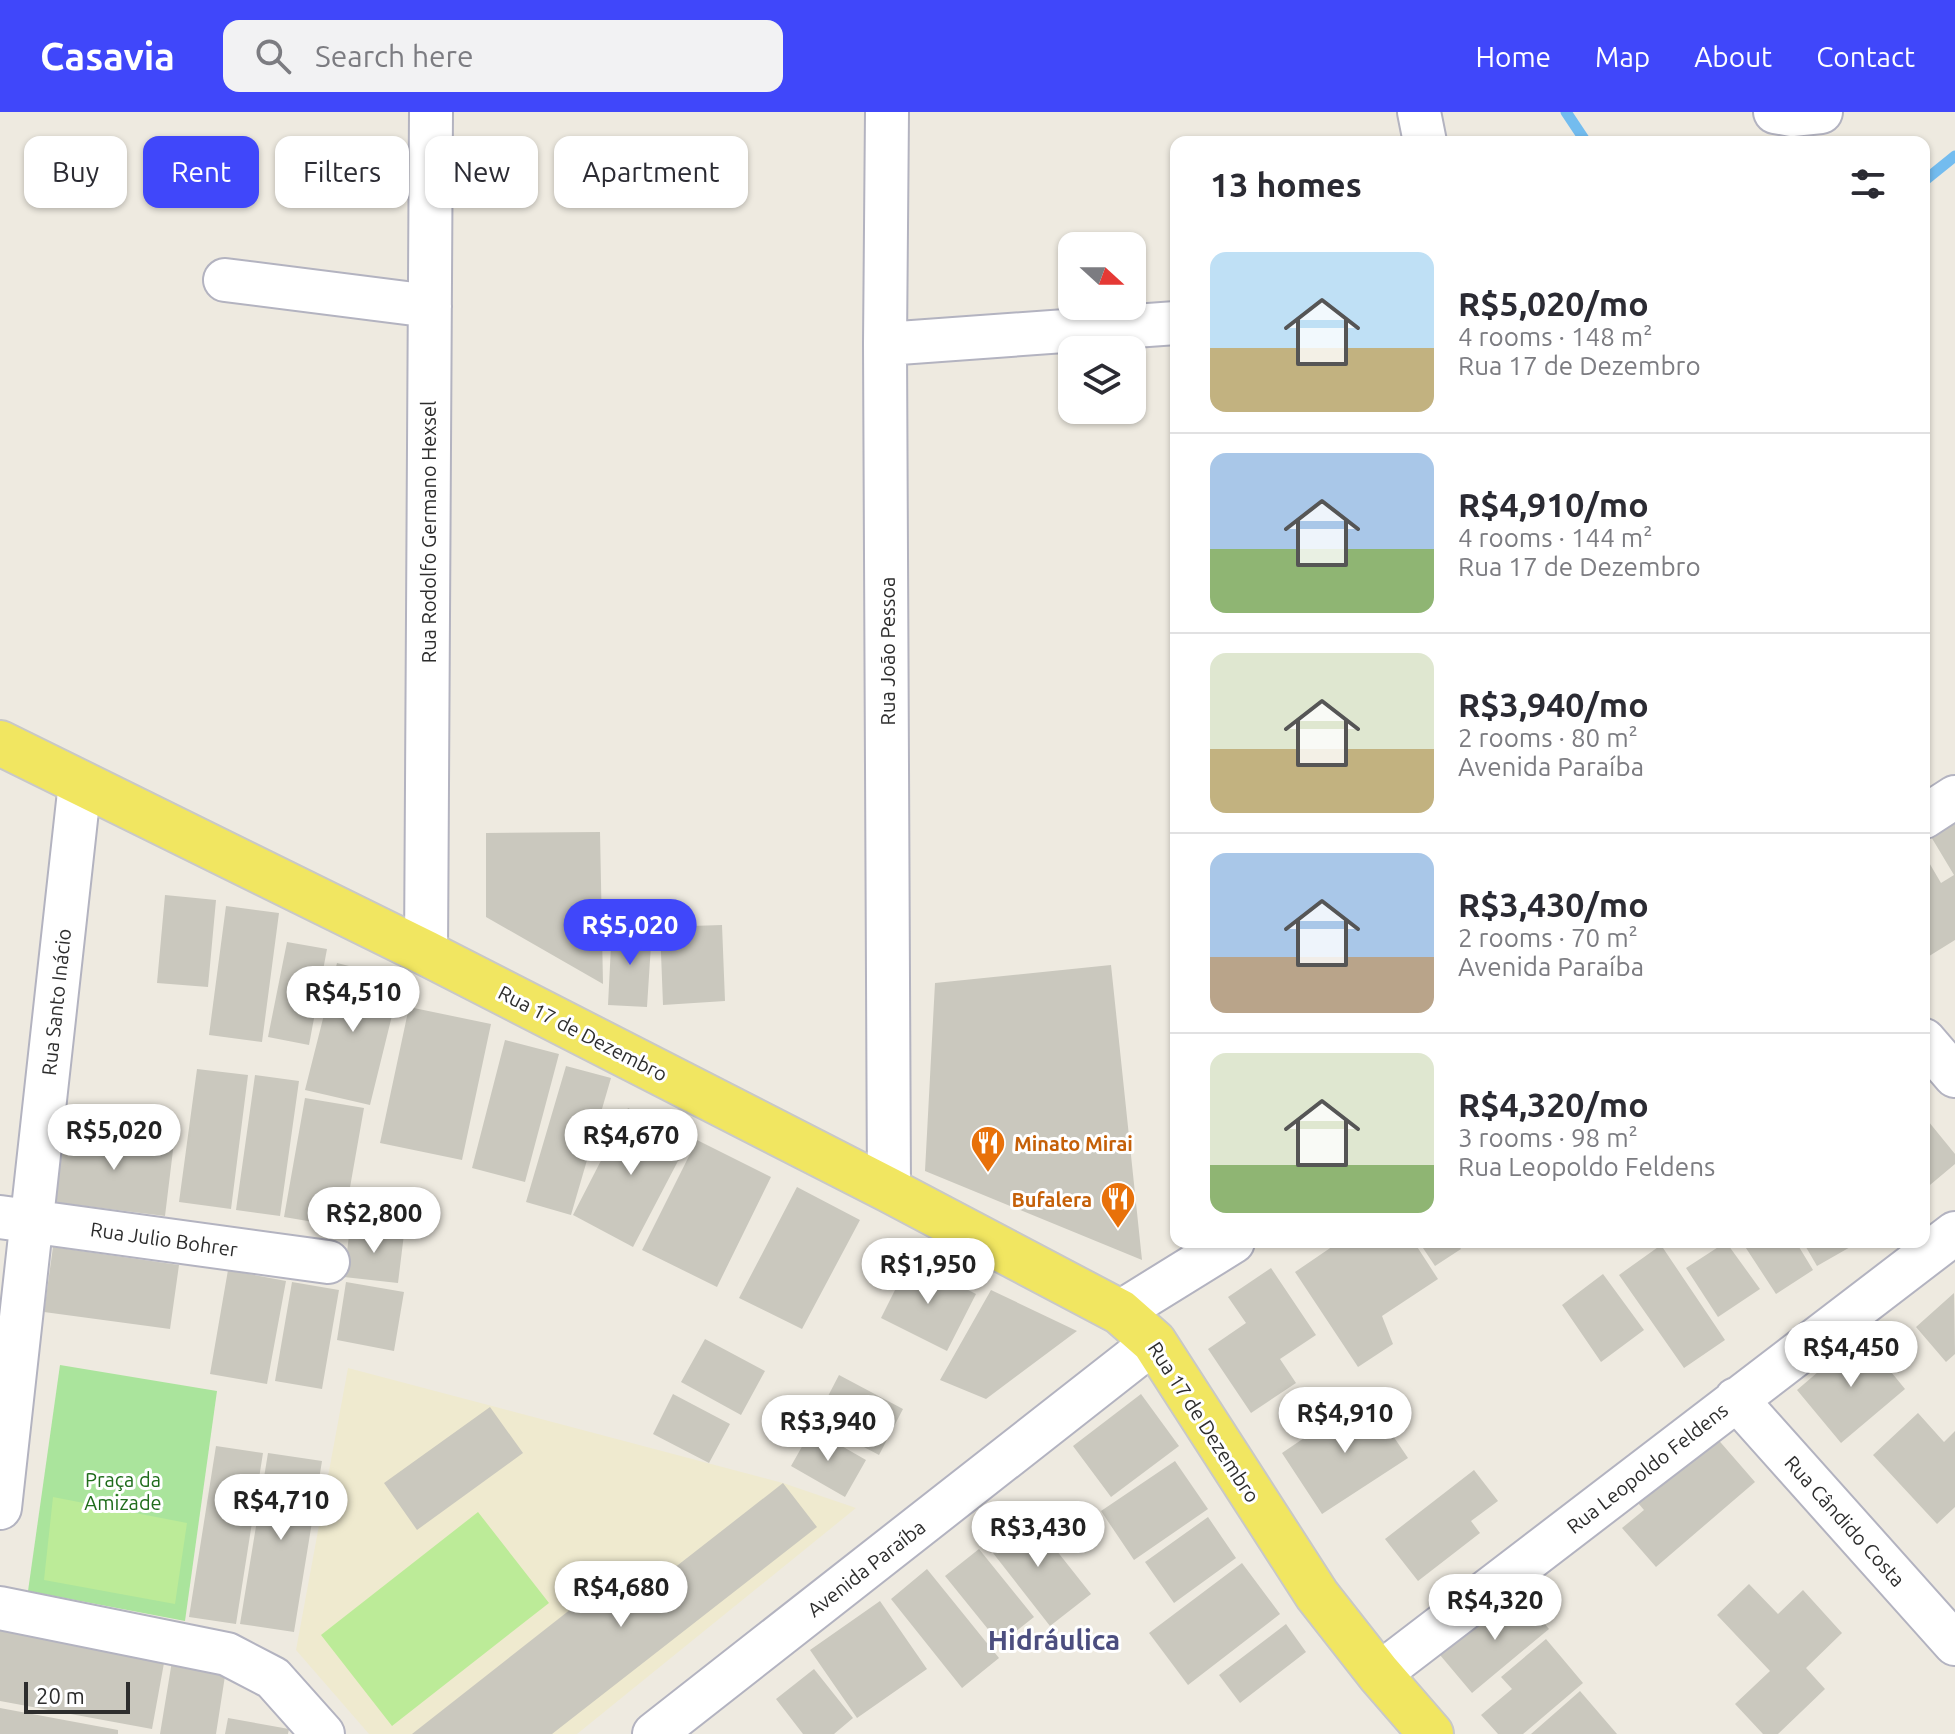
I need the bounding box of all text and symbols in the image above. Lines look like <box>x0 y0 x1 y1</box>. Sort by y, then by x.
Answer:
search box <box>223 20 783 92</box>
icon: search <box>251 34 295 78</box>
text: Casavia <box>40 35 175 77</box>
text: Search here <box>315 39 474 73</box>
text: Home <box>1476 41 1551 72</box>
text: Map <box>1595 41 1650 72</box>
text: About <box>1694 41 1772 72</box>
text: Contact <box>1816 41 1915 72</box>
chip: Buy <box>24 136 127 208</box>
chip: Rent <box>143 136 259 208</box>
chip: Filters <box>275 136 409 208</box>
chip: New <box>425 136 538 208</box>
chip: Apartment <box>554 136 748 208</box>
icon: filters <box>1846 162 1890 206</box>
text: 13 homes <box>1210 165 1362 203</box>
north arrow <box>1058 232 1146 320</box>
map controls <box>1058 232 1146 424</box>
icon: home <box>1274 284 1370 380</box>
text: R$5,020/mo <box>1458 284 1649 322</box>
text: 4 rooms · 148 m² <box>1458 322 1653 351</box>
button: layers <box>1058 336 1146 424</box>
text: Rua 17 de Dezembro <box>1458 351 1701 380</box>
street label: Rua Rodolfo Germano Hexsel <box>417 401 440 663</box>
icon: home <box>1274 485 1370 581</box>
text: R$4,910/mo <box>1458 485 1649 523</box>
text: 4 rooms · 144 m² <box>1458 523 1653 552</box>
text: Rua 17 de Dezembro <box>1458 552 1701 581</box>
street label: Rua João Pessoa <box>876 577 899 725</box>
icon: home <box>1274 685 1370 781</box>
text: R$3,940/mo <box>1458 685 1649 723</box>
text: 2 rooms · 80 m² <box>1458 723 1638 752</box>
text: Avenida Paraíba <box>1458 752 1644 781</box>
icon: home <box>1274 885 1370 981</box>
text: R$3,430/mo <box>1458 885 1649 923</box>
pin: R$5,020 <box>556 899 704 967</box>
text: R$5,020 <box>582 910 678 939</box>
text: 2 rooms · 70 m² <box>1458 923 1638 952</box>
street label: Rua Santo Inácio <box>37 927 75 1077</box>
text: Avenida Paraíba <box>1458 952 1644 981</box>
pin: R$4,510 <box>279 966 427 1034</box>
text: R$4,510 <box>305 977 401 1006</box>
street label: Rua 17 de Dezembro <box>495 980 671 1086</box>
icon: home <box>1274 1085 1370 1181</box>
text: R$4,320/mo <box>1458 1085 1649 1123</box>
pin: R$5,020 <box>40 1104 188 1172</box>
pin: R$4,670 <box>557 1109 705 1177</box>
text: R$5,020 <box>66 1115 162 1144</box>
text: R$4,670 <box>583 1120 679 1149</box>
text: 3 rooms · 98 m² <box>1458 1123 1638 1152</box>
restaurant icon: Minato Mirai <box>969 1124 1007 1174</box>
place label: Minato Mirai <box>1014 1132 1133 1155</box>
text: Rua Leopoldo Feldens <box>1458 1152 1715 1181</box>
restaurant icon: Bufalera <box>1099 1180 1137 1230</box>
pin: R$2,800 <box>300 1187 448 1255</box>
place label: Bufalera <box>1012 1188 1092 1211</box>
text: R$2,800 <box>326 1198 422 1227</box>
street label: Rua Julio Bohrer <box>89 1217 239 1261</box>
pin: R$1,950 <box>854 1238 1002 1306</box>
text: R$1,950 <box>880 1249 976 1278</box>
pin: R$4,450 <box>1777 1321 1925 1389</box>
text: R$4,450 <box>1803 1332 1899 1361</box>
street label: Rua 17 de Dezembro <box>1144 1337 1264 1507</box>
pin: R$4,910 <box>1271 1387 1419 1455</box>
pin: R$3,940 <box>754 1395 902 1463</box>
text: R$4,910 <box>1297 1398 1393 1427</box>
street label: Rua Leopoldo Feldens <box>1562 1398 1732 1538</box>
text: R$3,940 <box>780 1406 876 1435</box>
street label: Rua Cândido Costa <box>1780 1451 1910 1591</box>
park label: Praça da Amizade <box>84 1468 162 1514</box>
pin: R$4,710 <box>207 1474 355 1542</box>
text: R$4,710 <box>233 1485 329 1514</box>
pin: R$3,430 <box>964 1501 1112 1569</box>
text: R$3,430 <box>990 1512 1086 1541</box>
street label: Avenida Paraíba <box>803 1515 929 1621</box>
pin: R$4,680 <box>547 1561 695 1629</box>
text: R$4,680 <box>573 1572 669 1601</box>
pin: R$4,320 <box>1421 1574 1569 1642</box>
text: R$4,320 <box>1447 1585 1543 1614</box>
district label: Hidráulica <box>988 1624 1120 1655</box>
scale bar <box>24 1678 130 1714</box>
text: 20 m <box>36 1683 85 1708</box>

